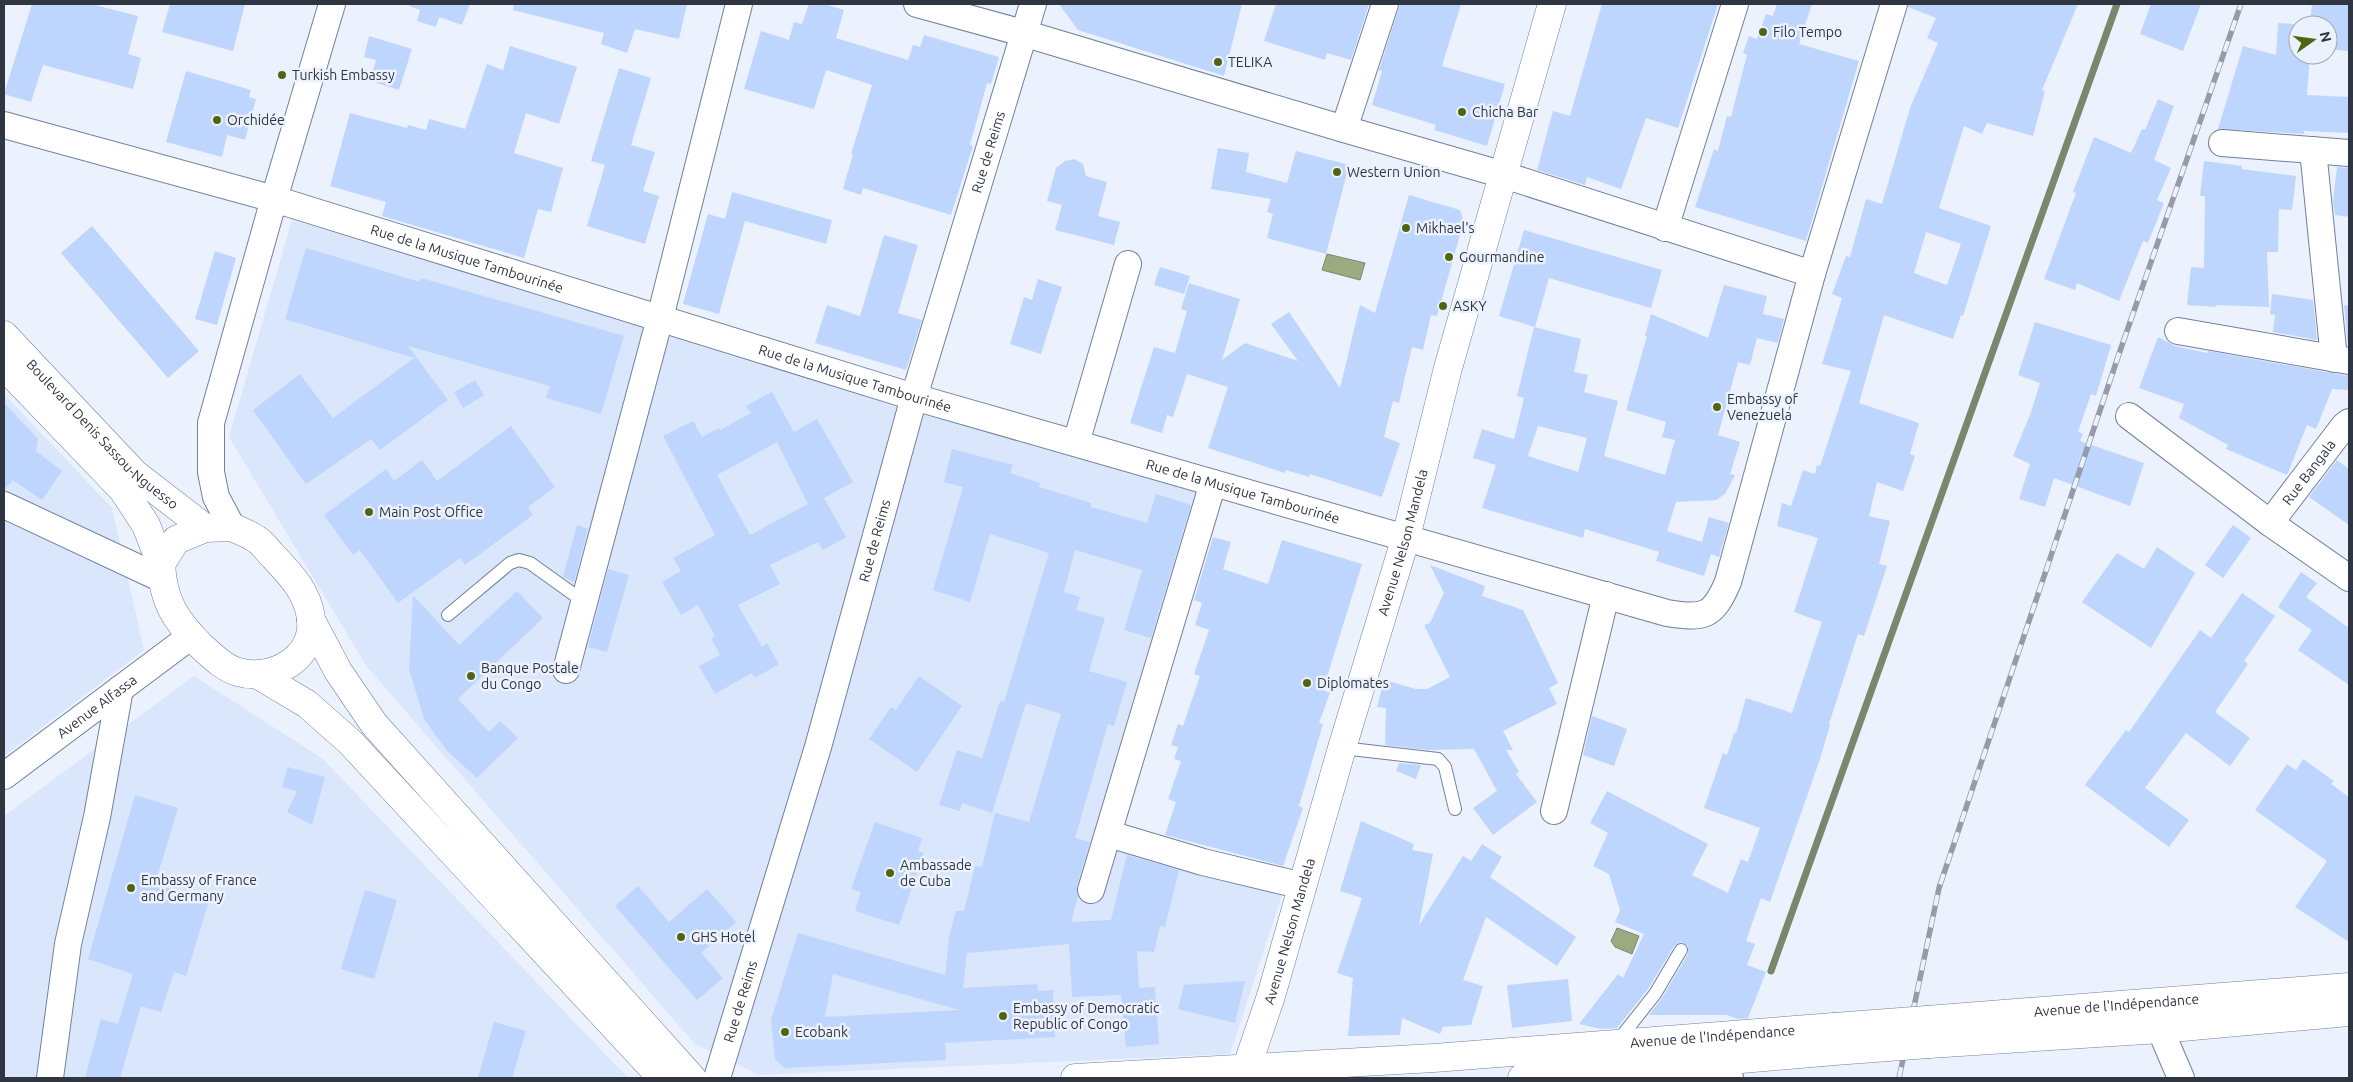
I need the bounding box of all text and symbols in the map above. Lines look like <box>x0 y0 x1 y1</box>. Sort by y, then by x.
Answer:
north arrow <box>2288 15 2338 65</box>
place label: Filo Tempo <box>1773 24 1842 40</box>
marker: Filo Tempo <box>1757 26 1769 38</box>
text: N <box>2317 30 2335 44</box>
place label: TELIKA <box>1228 54 1272 70</box>
marker: TELIKA <box>1212 56 1224 68</box>
place label: Turkish Embassy <box>292 67 395 83</box>
marker: Turkish Embassy <box>276 69 288 81</box>
place label: Chicha Bar <box>1472 104 1539 120</box>
marker: Chicha Bar <box>1456 106 1468 118</box>
street label: Rue de Reims <box>968 109 1008 195</box>
place label: Orchidée <box>227 112 285 128</box>
marker: Orchidée <box>211 114 223 126</box>
place label: Western Union <box>1347 164 1440 180</box>
marker: Western Union <box>1331 166 1343 178</box>
place label: Mikhael's <box>1416 220 1475 236</box>
street label: Rue de la Musique Tambourinée <box>369 221 565 296</box>
marker: Mikhael's <box>1400 222 1412 234</box>
place label: Gourmandine <box>1459 249 1544 265</box>
marker: Gourmandine <box>1443 251 1455 263</box>
place label: ASKY <box>1453 298 1487 314</box>
marker: ASKY <box>1437 300 1449 312</box>
street label: Rue de la Musique Tambourinée <box>757 341 953 415</box>
street label: Boulevard Denis Sassou-Nguesso <box>23 356 181 512</box>
place label: Embassy of Venezuela <box>1727 391 1799 423</box>
marker: Embassy of Venezuela <box>1711 401 1723 413</box>
street label: Rue Bangala <box>2279 436 2339 508</box>
street label: Rue de la Musique Tambourinée <box>1144 456 1342 527</box>
street label: Avenue Nelson Mandela <box>1375 467 1431 618</box>
street label: Rue de Reims <box>856 498 894 584</box>
place label: Main Post Office <box>379 504 483 520</box>
marker: Main Post Office <box>363 506 375 518</box>
place label: Banque Postale du Congo <box>481 660 579 692</box>
marker: Banque Postale du Congo <box>465 670 477 682</box>
street label: Avenue Alfassa <box>54 672 140 741</box>
place label: Diplomates <box>1317 675 1389 691</box>
marker: Diplomates <box>1301 677 1313 689</box>
street label: Avenue Nelson Mandela <box>1261 856 1318 1007</box>
place label: Ambassade de Cuba <box>900 857 972 889</box>
marker: Ambassade de Cuba <box>884 867 896 879</box>
place label: Embassy of France and Germany <box>141 872 257 904</box>
marker: Embassy of France and Germany <box>125 882 137 894</box>
place label: GHS Hotel <box>691 929 756 945</box>
marker: GHS Hotel <box>675 931 687 943</box>
street label: Rue de Reims <box>720 959 760 1044</box>
street label: Avenue de l'Indépendance <box>2033 991 2200 1020</box>
place label: Embassy of Democratic Republic of Congo <box>1013 1000 1160 1032</box>
marker: Embassy of Democratic Republic of Congo <box>997 1010 1009 1022</box>
street label: Avenue de l'Indépendance <box>1629 1022 1796 1051</box>
place label: Ecobank <box>795 1024 848 1040</box>
marker: Ecobank <box>779 1026 791 1038</box>

